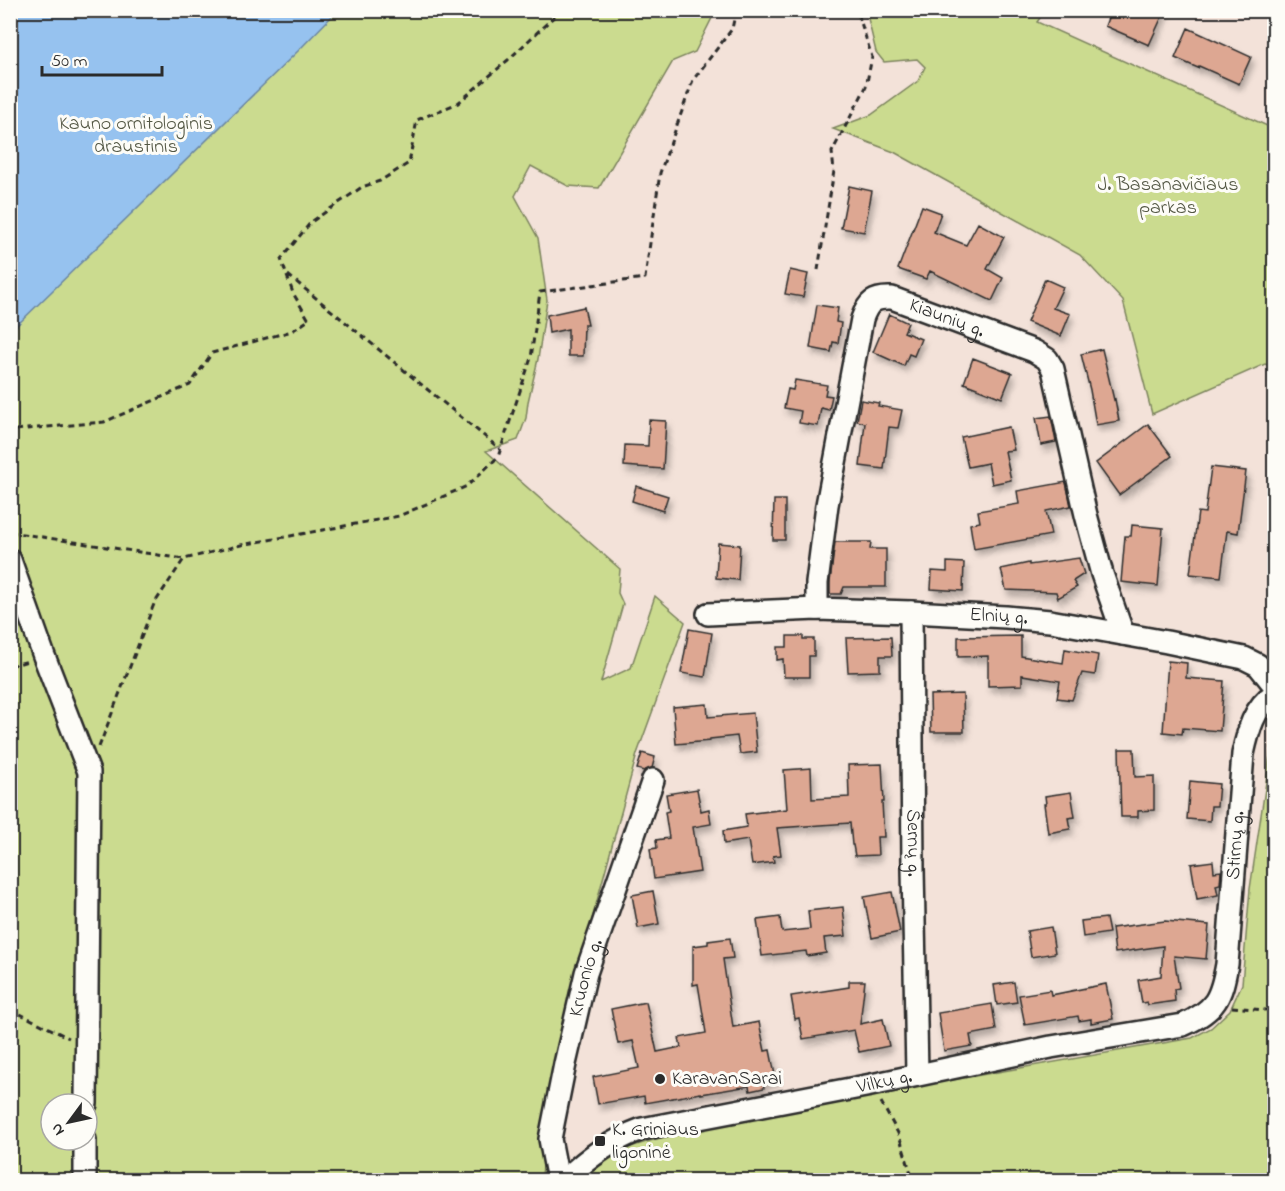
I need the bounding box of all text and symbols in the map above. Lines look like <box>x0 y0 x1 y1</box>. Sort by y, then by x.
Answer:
scale bar <box>42 39 162 77</box>
text: 50 m <box>51 49 88 75</box>
park label: Kauno ornitologinis draustinis <box>59 110 213 162</box>
park label: J. Basanavičiaus parkas <box>1098 171 1238 223</box>
street label: Kiaunių g. <box>905 291 989 346</box>
street label: Elnių g. <box>969 601 1029 634</box>
street label: Šernų g. <box>897 809 928 877</box>
street label: Stirnų g. <box>1219 810 1254 881</box>
street label: Kruonio g. <box>562 935 611 1020</box>
street label: Vilkų g. <box>853 1062 915 1102</box>
place label: KaravanSarai <box>672 1065 782 1094</box>
marker: KaravanSarai <box>653 1072 667 1086</box>
north arrow <box>39 1092 99 1152</box>
place label: K. Griniaus ligoninė <box>612 1116 699 1169</box>
text: N <box>45 1118 71 1140</box>
marker: K. Griniaus ligoninė <box>593 1134 607 1148</box>

